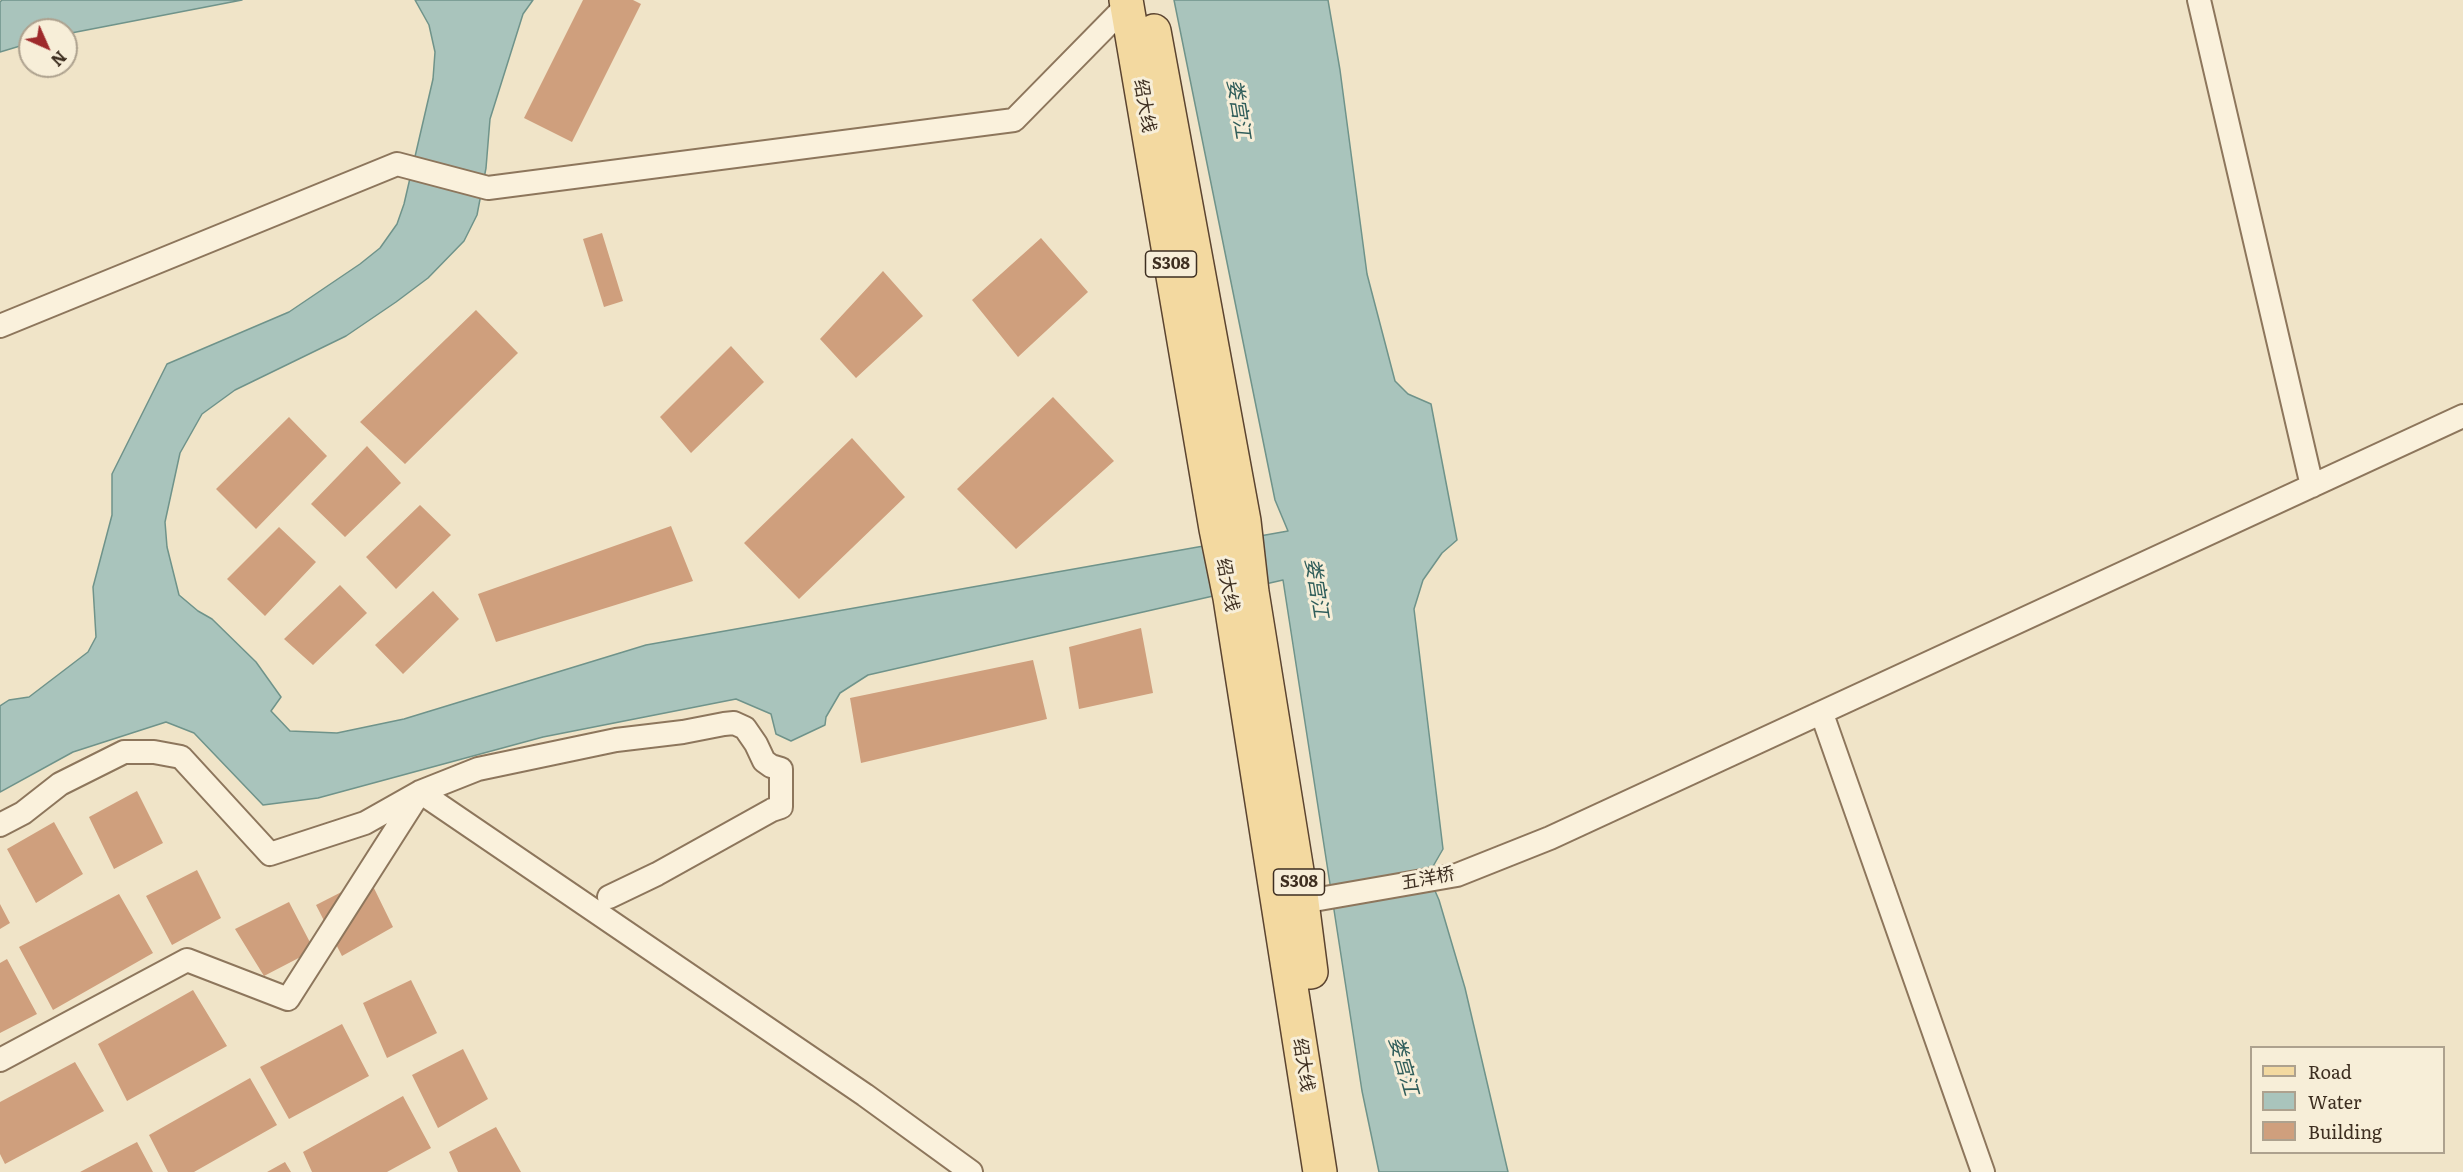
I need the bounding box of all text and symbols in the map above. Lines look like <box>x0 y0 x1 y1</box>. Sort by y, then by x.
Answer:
north arrow <box>18 18 78 78</box>
text: N <box>46 46 73 73</box>
water label: 娄宫江 <box>1221 77 1255 141</box>
street label: 绍大线 <box>1129 78 1159 134</box>
road number: S308 <box>1146 251 1196 277</box>
street label: 绍大线 <box>1211 556 1243 614</box>
water label: 娄宫江 <box>1299 556 1333 620</box>
street label: 五洋桥 <box>1399 863 1457 895</box>
road number: S308 <box>1274 869 1324 895</box>
water label: 娄宫江 <box>1383 1034 1423 1098</box>
street label: 绍大线 <box>1288 1037 1318 1093</box>
legend <box>2250 1046 2445 1154</box>
text: Road <box>2308 1058 2352 1085</box>
text: Water <box>2308 1088 2361 1115</box>
text: Building <box>2308 1118 2382 1145</box>

